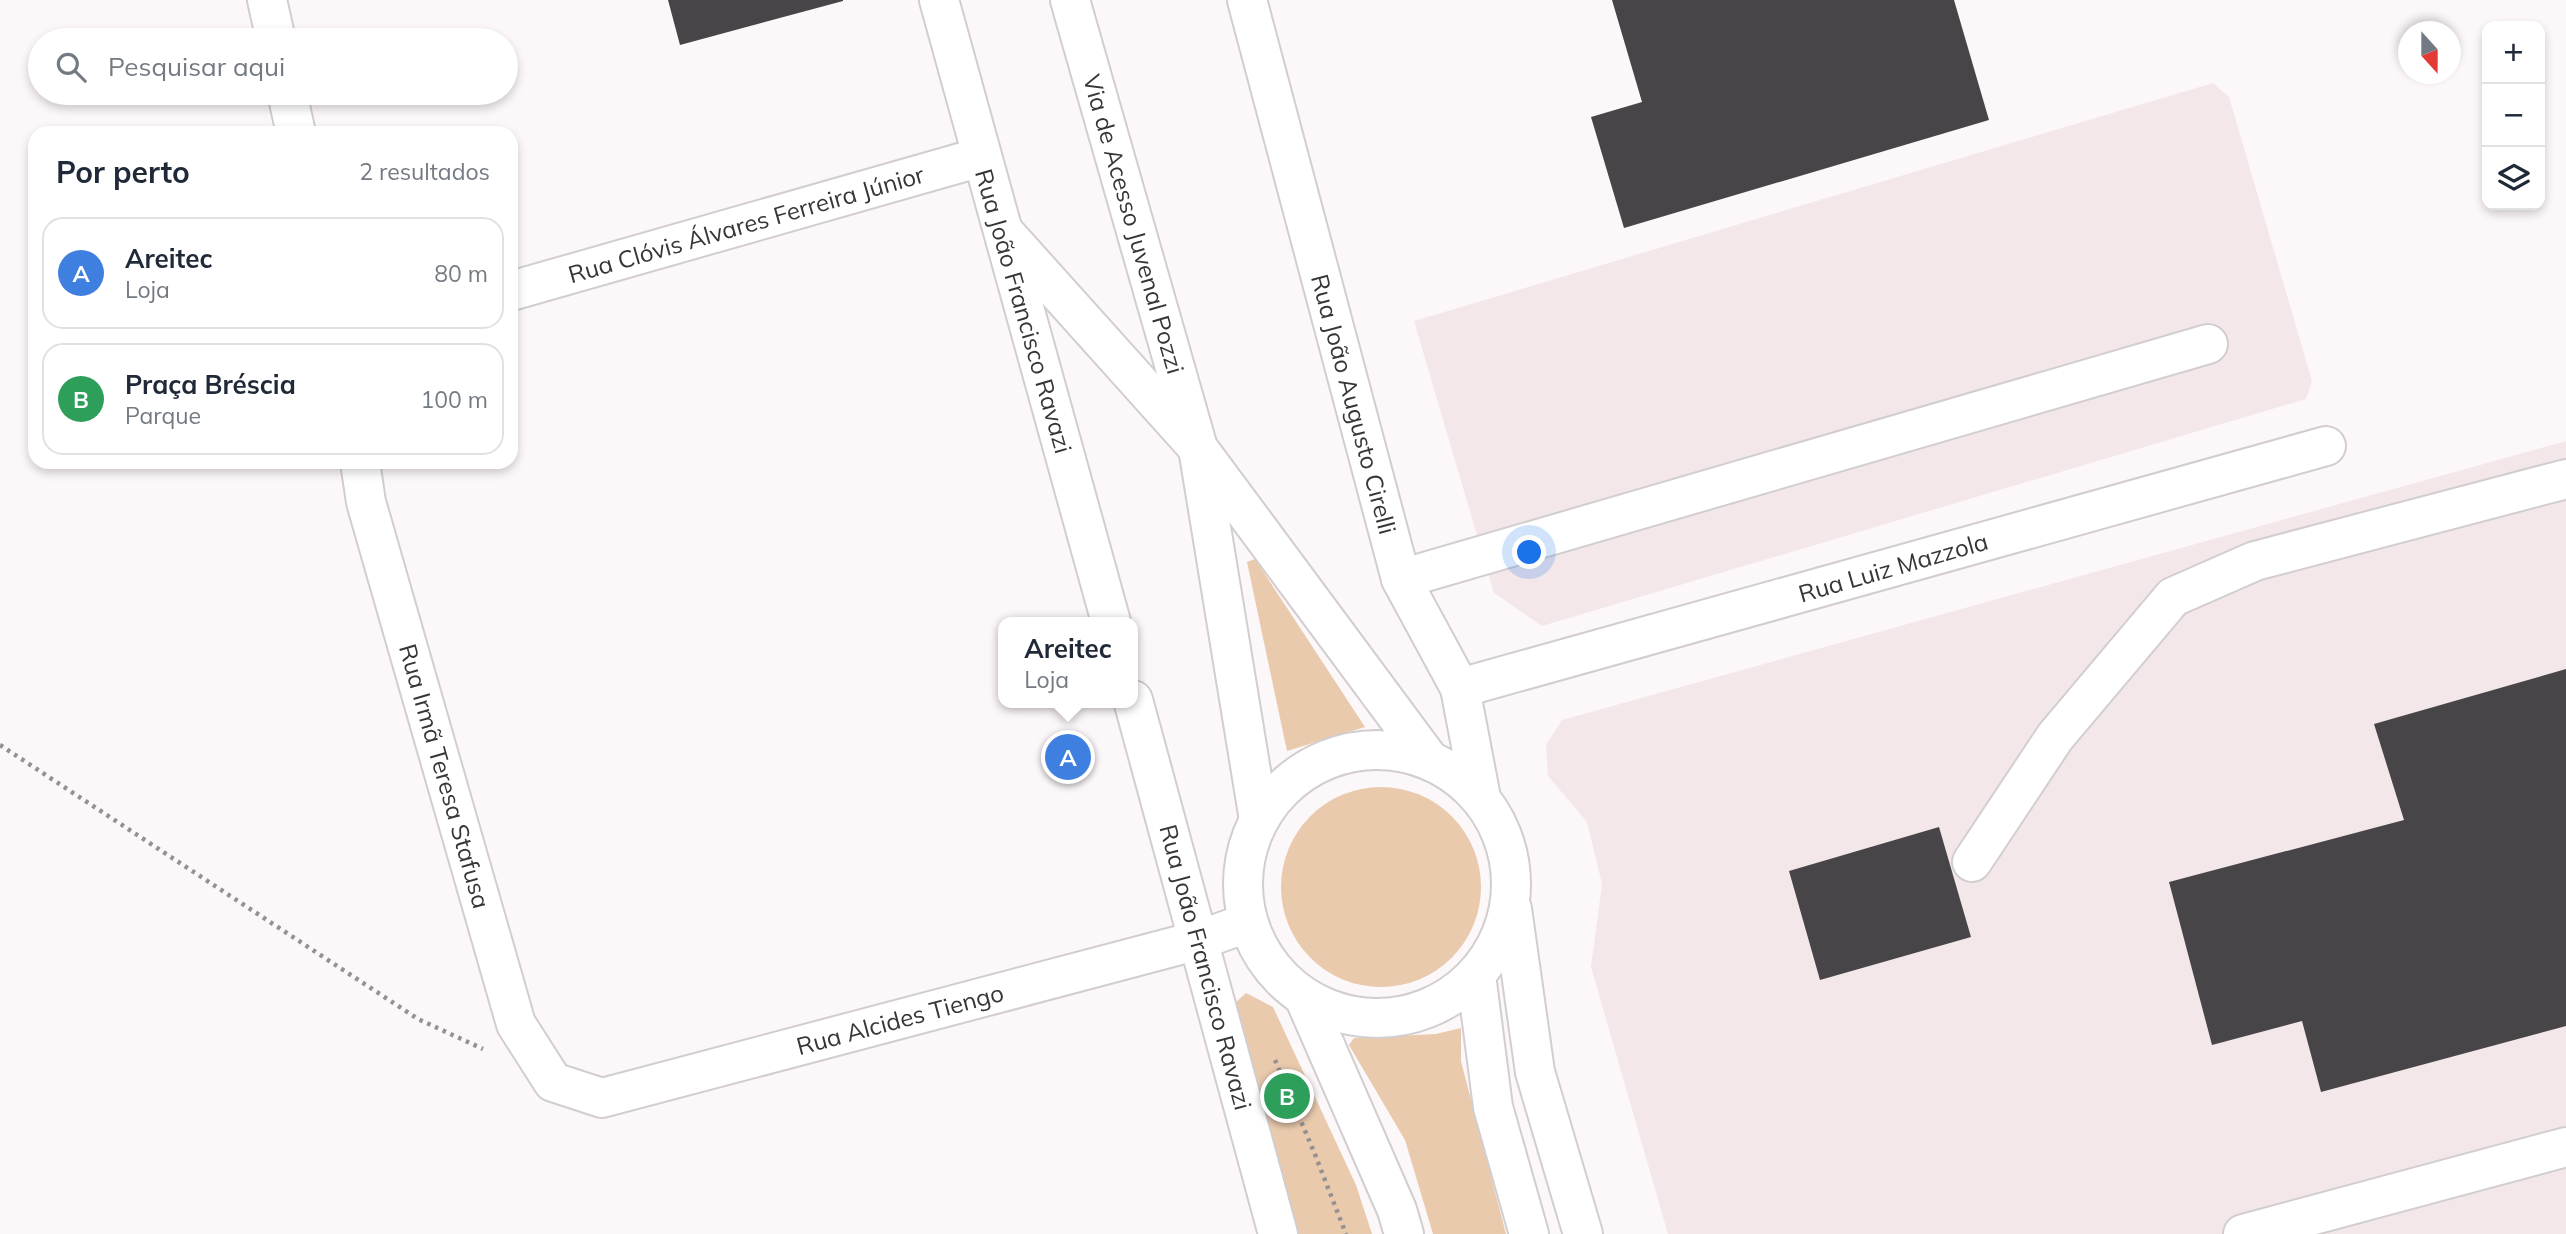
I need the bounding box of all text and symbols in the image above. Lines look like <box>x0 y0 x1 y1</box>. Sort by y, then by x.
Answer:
north arrow <box>2398 21 2461 84</box>
map controls <box>2482 21 2545 210</box>
button: + <box>2482 21 2545 84</box>
search box <box>28 28 518 105</box>
icon: search <box>52 48 90 86</box>
text: Pesquisar aqui <box>108 50 285 83</box>
street label: Via de Acesso Juvenal Pozzi <box>1077 71 1191 377</box>
button: − <box>2482 84 2545 147</box>
button: layers <box>2482 147 2545 210</box>
text: Por perto <box>56 153 190 191</box>
text: 2 resultados <box>359 157 490 186</box>
street label: Rua Clóvis Álvares Ferreira Júnior <box>565 159 928 289</box>
street label: Rua João Francisco Ravazi <box>969 165 1079 457</box>
text: Areitec <box>125 242 213 275</box>
text: A <box>72 259 90 288</box>
text: 80 m <box>434 259 488 288</box>
street label: Rua João Augusto Cirelli <box>1305 271 1403 537</box>
text: Loja <box>125 275 170 304</box>
text: Praça Bréscia <box>125 368 296 401</box>
text: B <box>73 385 89 414</box>
text: 100 m <box>420 385 488 414</box>
text: Parque <box>125 401 201 430</box>
street label: Rua Luiz Mazzola <box>1795 526 1991 608</box>
your location <box>1512 535 1546 569</box>
popup <box>998 617 1138 708</box>
text: Areitec <box>1024 632 1112 665</box>
street label: Rua Irmã Teresa Stafusa <box>393 640 497 912</box>
text: Loja <box>1024 665 1069 694</box>
pin: A <box>1045 731 1091 783</box>
street label: Rua João Francisco Ravazi <box>1153 821 1259 1113</box>
street label: Rua Alcides Tiengo <box>793 977 1007 1061</box>
pin: B <box>1264 1070 1310 1122</box>

